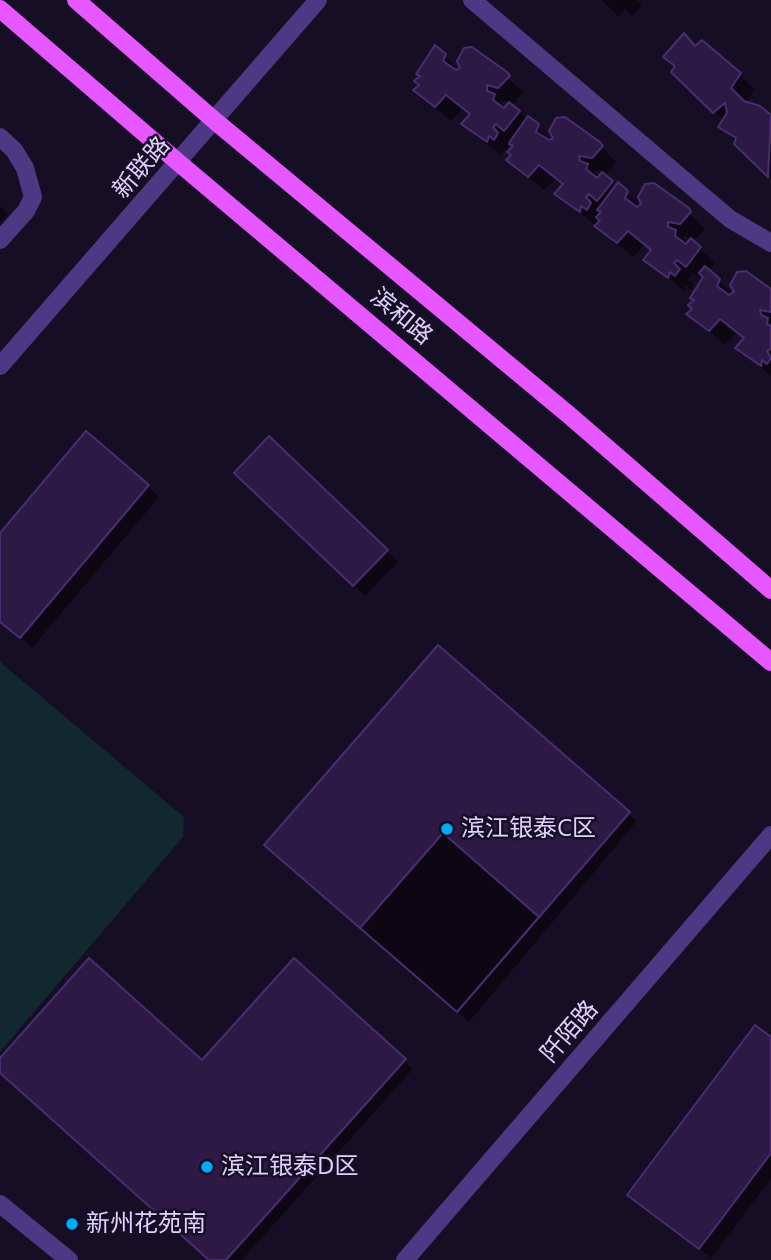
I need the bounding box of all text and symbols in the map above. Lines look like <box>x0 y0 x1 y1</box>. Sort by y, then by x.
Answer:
street label: 新联路 <box>108 131 176 205</box>
street label: 滨和路 <box>364 283 438 351</box>
place label: 滨江银泰C区 <box>461 815 596 843</box>
marker: 滨江银泰C区 <box>439 821 455 837</box>
street label: 阡陌路 <box>536 995 604 1069</box>
place label: 滨江银泰D区 <box>221 1153 358 1181</box>
marker: 滨江银泰D区 <box>199 1159 215 1175</box>
place label: 新州花苑南 <box>86 1210 206 1238</box>
marker: 新州花苑南 <box>64 1216 80 1232</box>

